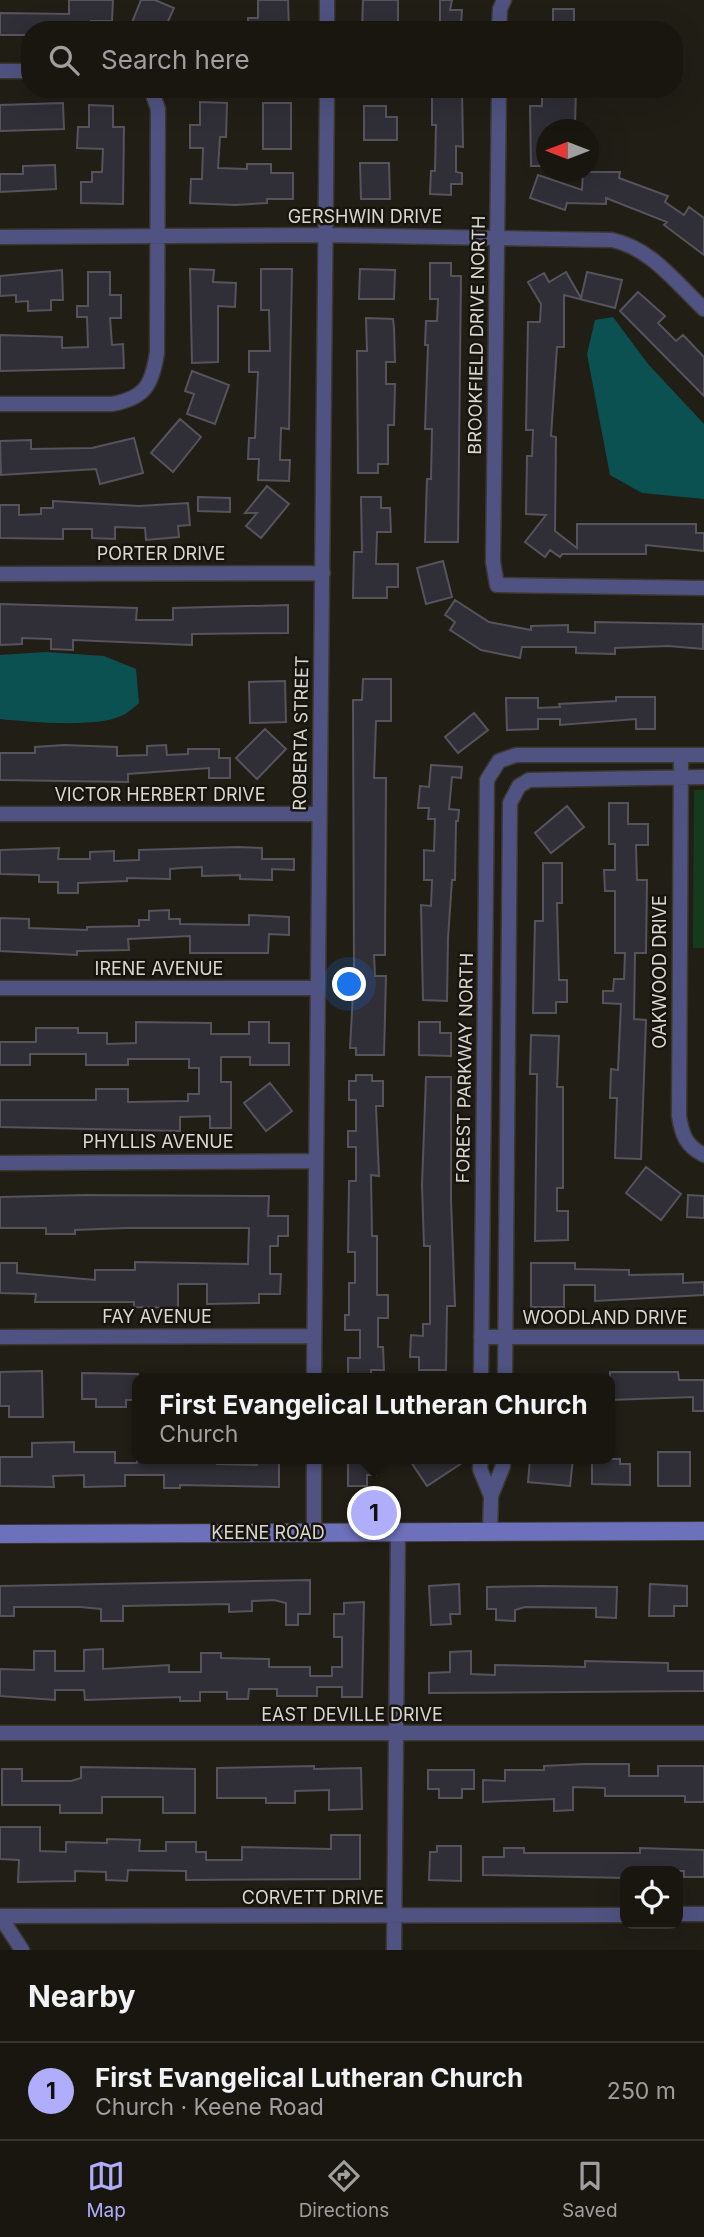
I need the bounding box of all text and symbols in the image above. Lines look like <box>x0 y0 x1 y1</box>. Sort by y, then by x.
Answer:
search box <box>21 21 683 98</box>
icon: search <box>45 41 83 79</box>
text: Search here <box>101 44 250 75</box>
north arrow <box>536 119 599 182</box>
street label: GERSHWIN DRIVE <box>288 206 442 227</box>
street label: BROOKFIELD DRIVE NORTH <box>464 215 489 455</box>
street label: PORTER DRIVE <box>97 543 225 564</box>
street label: ROBERTA STREET <box>289 655 312 811</box>
street label: VICTOR HERBERT DRIVE <box>54 784 266 805</box>
street label: OAKWOOD DRIVE <box>649 895 670 1049</box>
street label: FOREST PARKWAY NORTH <box>452 953 477 1183</box>
street label: IRENE AVENUE <box>95 958 223 979</box>
your location <box>332 967 366 1001</box>
street label: PHYLLIS AVENUE <box>82 1131 234 1152</box>
street label: FAY AVENUE <box>102 1306 212 1327</box>
street label: WOODLAND DRIVE <box>522 1307 688 1328</box>
popup <box>132 1373 615 1464</box>
text: First Evangelical Lutheran Church <box>159 1389 588 1420</box>
text: Church <box>159 1420 238 1448</box>
pin: 1 <box>351 1487 397 1539</box>
street label: KEENE ROAD <box>211 1522 325 1543</box>
street label: EAST DEVILLE DRIVE <box>261 1704 443 1725</box>
map controls <box>620 1866 683 1929</box>
button: locate <box>620 1866 683 1929</box>
street label: CORVETT DRIVE <box>242 1887 384 1908</box>
text: Nearby <box>28 1978 136 2014</box>
text: First Evangelical Lutheran Church <box>95 2062 523 2093</box>
text: 1 <box>46 2077 56 2105</box>
text: 250 m <box>607 2077 676 2105</box>
text: Church · Keene Road <box>95 2093 324 2121</box>
tab: Map <box>86 2157 126 2222</box>
tab: Directions <box>299 2157 389 2222</box>
tab: Saved <box>562 2157 618 2222</box>

